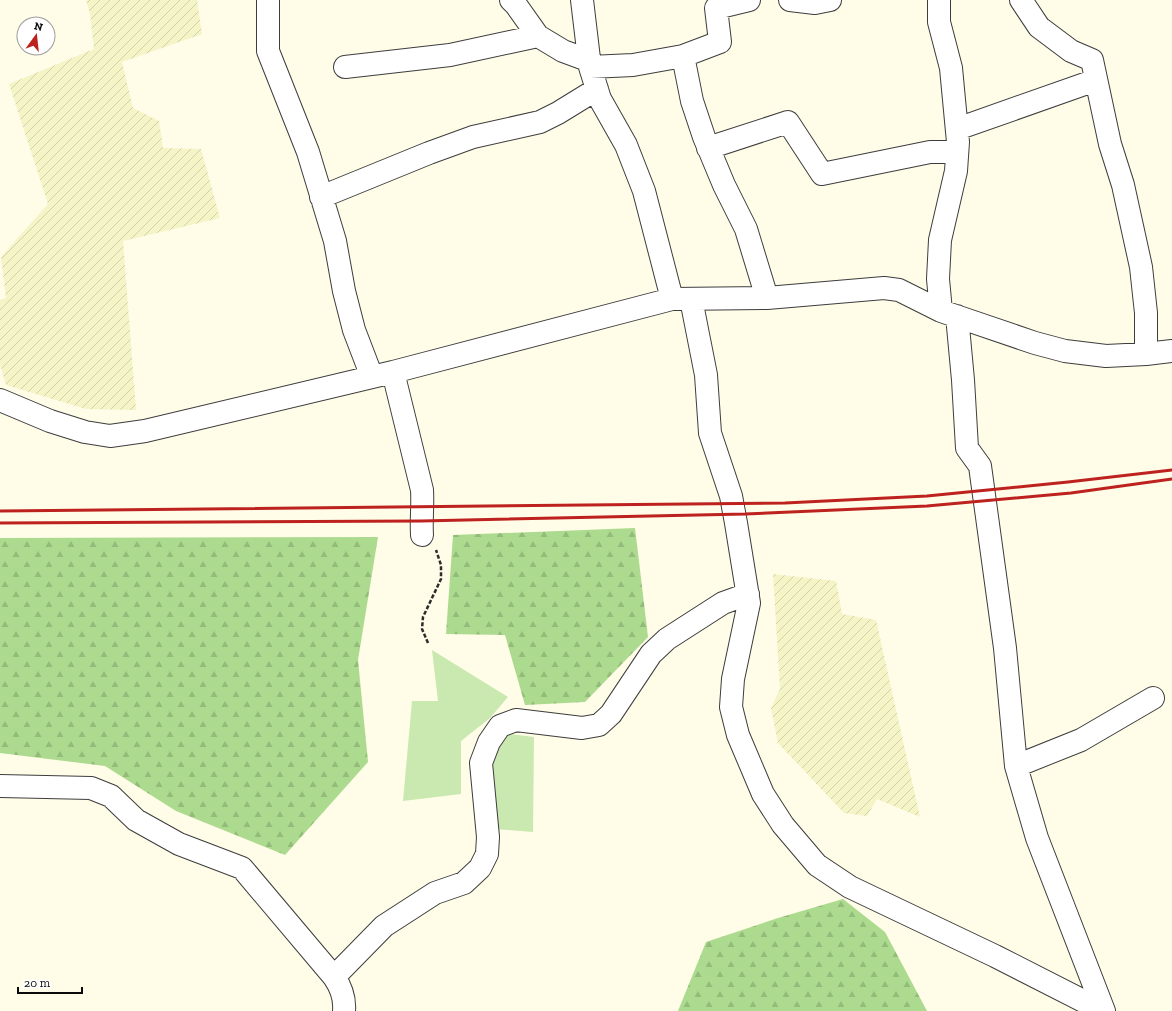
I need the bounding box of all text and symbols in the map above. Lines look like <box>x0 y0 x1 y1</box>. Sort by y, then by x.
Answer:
north arrow <box>16 16 56 56</box>
text: N <box>33 19 45 34</box>
scale bar <box>18 969 82 995</box>
text: 20 m <box>24 976 51 990</box>

